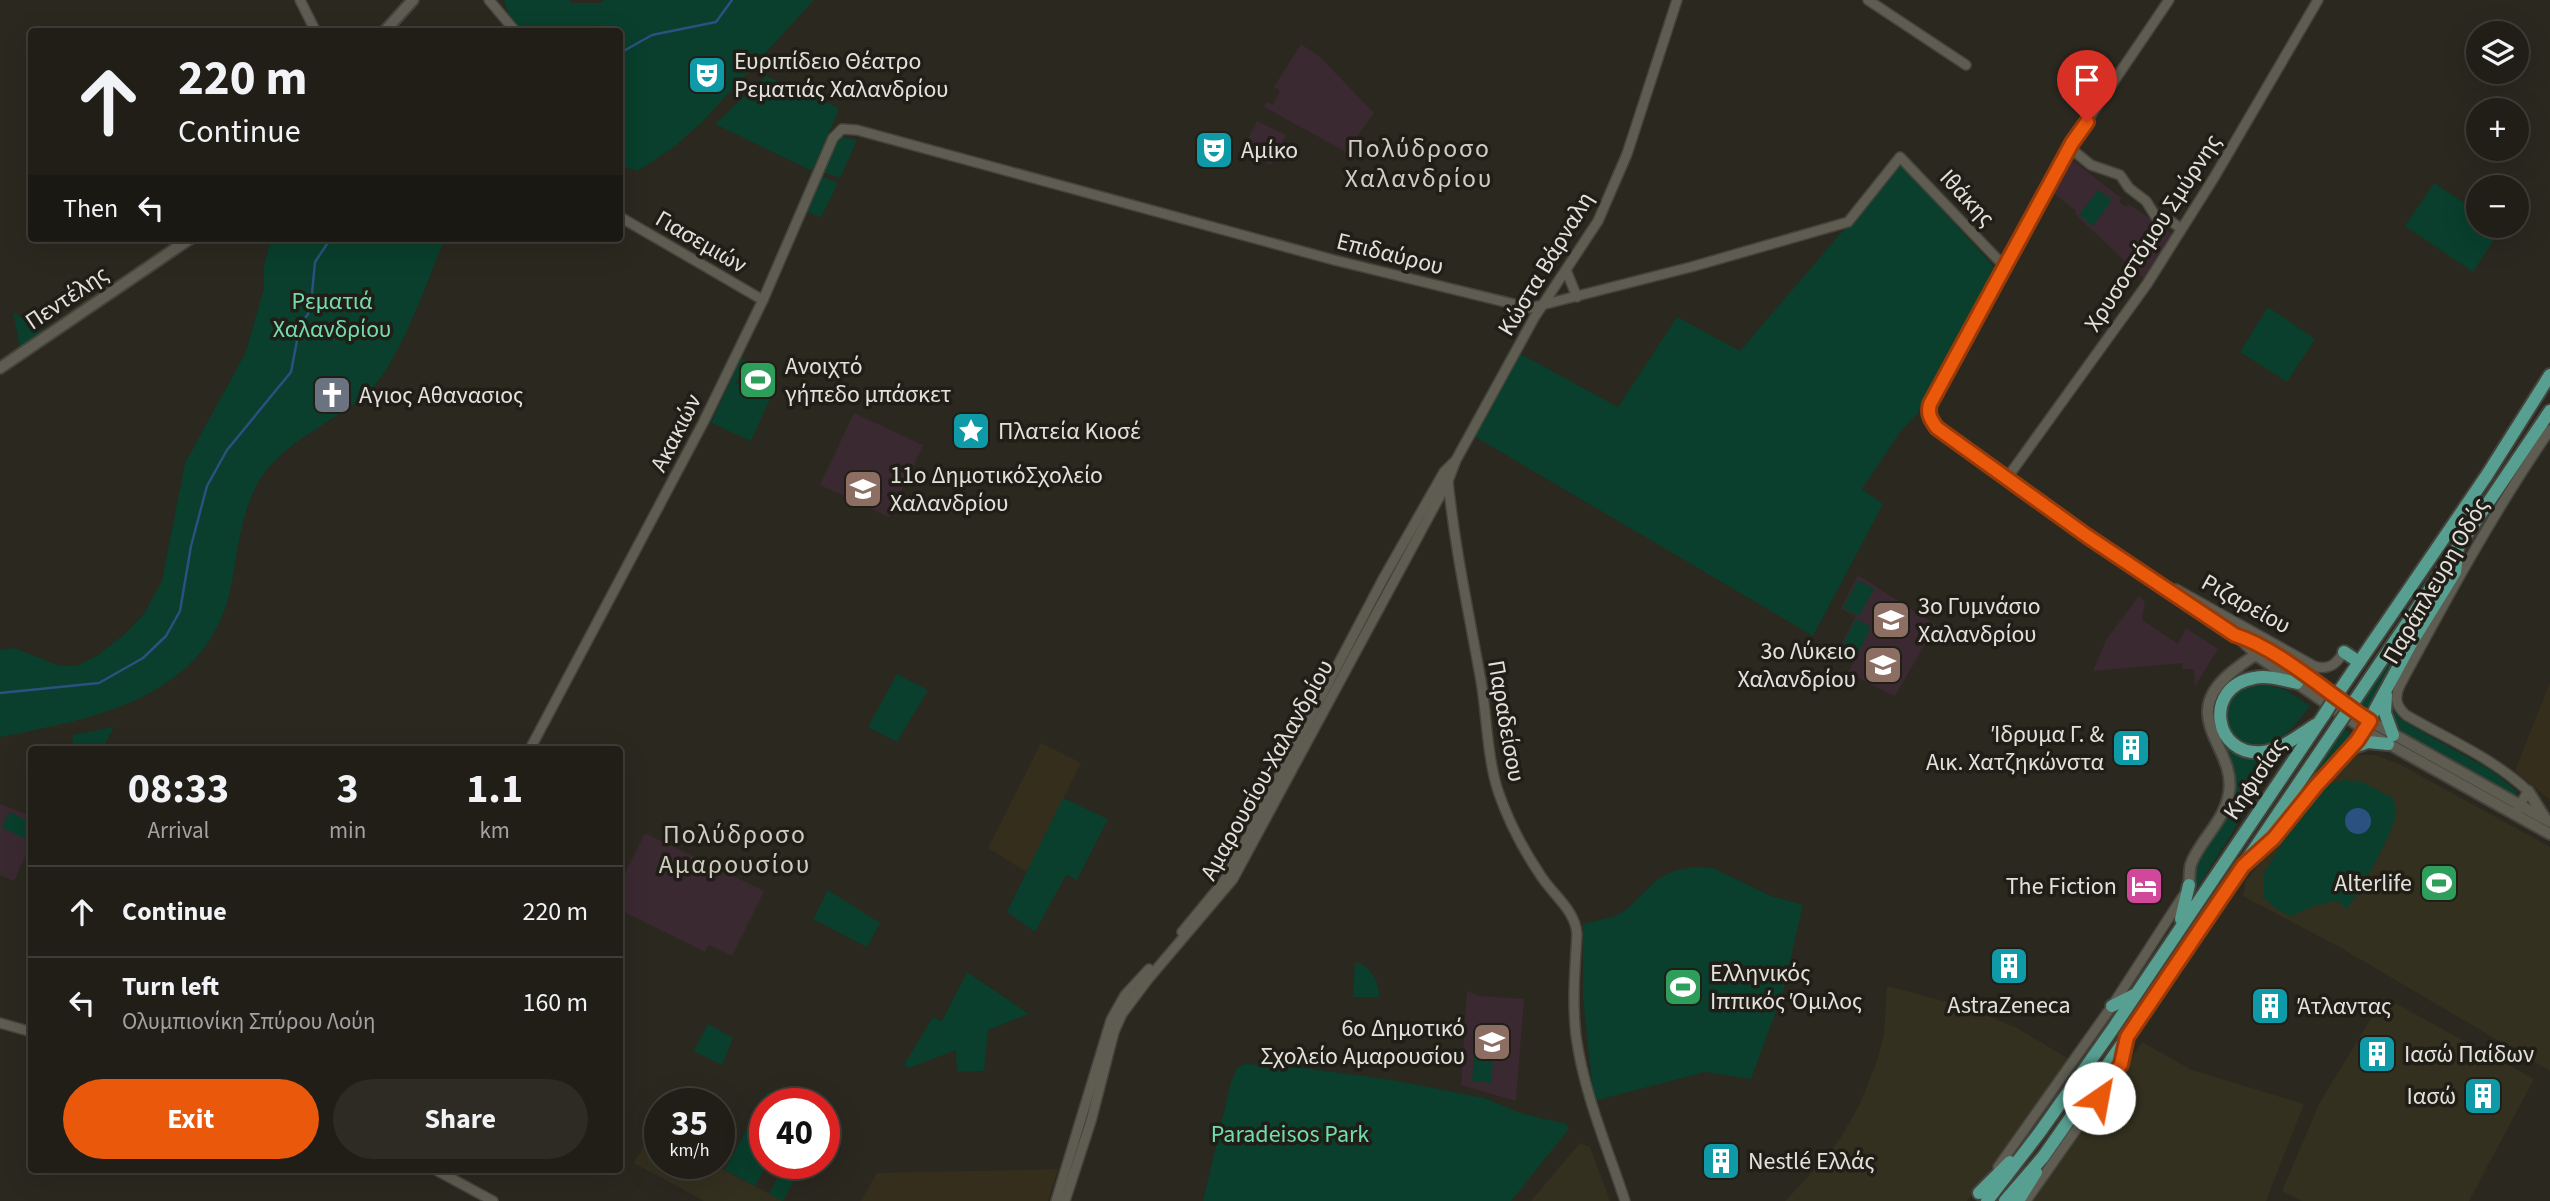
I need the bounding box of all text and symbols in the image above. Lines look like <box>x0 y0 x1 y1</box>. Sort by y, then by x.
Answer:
map controls <box>2466 21 2529 238</box>
button: layers <box>2466 21 2529 84</box>
text: 220 m <box>178 44 307 114</box>
place label: Ευριπίδειο Θέατρο Ρεματιάς Χαλανδρίου <box>734 44 949 107</box>
pin <box>2057 50 2117 122</box>
theatre icon: Ευριπίδειο Θέατρο Ρεματιάς Χαλανδρίου <box>686 54 728 96</box>
icon: ahead <box>63 56 154 147</box>
icon: arrive <box>2068 61 2106 99</box>
button: + <box>2466 98 2529 161</box>
text: Continue <box>178 109 301 155</box>
street label: Χρυσοστόμου Σμύρνης <box>2076 127 2230 339</box>
theatre icon: Αμίκο <box>1193 129 1235 171</box>
district label: Πολύδροσο Χαλανδρίου <box>1345 130 1493 197</box>
place label: Αμίκο <box>1241 133 1298 168</box>
street label: Ιθάκης <box>1931 161 2003 235</box>
button: − <box>2466 175 2529 238</box>
street label: Κώστα Βάρναλη <box>1489 185 1603 343</box>
icon: left <box>132 189 170 227</box>
text: Then <box>63 190 118 227</box>
street label: Γιασεμιών <box>649 202 753 282</box>
street label: Επιδαύρου <box>1333 224 1447 284</box>
street label: Πεντέλης <box>18 257 116 339</box>
park label: Ρεματιά Χαλανδρίου <box>273 284 391 347</box>
place label: Ανοιχτό γήπεδο μπάσκετ <box>785 349 951 412</box>
sports icon: Ανοιχτό γήπεδο μπάσκετ <box>737 359 779 401</box>
church icon: Αγιος Αθανασιος <box>311 374 353 416</box>
place label: Αγιος Αθανασιος <box>359 378 523 413</box>
street label: Ακακιών <box>641 388 711 478</box>
place icon: Πλατεία Κιοσέ <box>950 410 992 452</box>
place label: Πλατεία Κιοσέ <box>998 414 1141 449</box>
place label: 11ο ΔημοτικόΣχολείο Χαλανδρίου <box>890 458 1103 521</box>
school or university icon: 11ο ΔημοτικόΣχολείο Χαλανδρίου <box>842 468 884 510</box>
street label: Παράπλευρη Οδός <box>2374 491 2498 671</box>
street label: Ριζαρείου <box>2195 565 2297 643</box>
place label: 3ο Γυμνάσιο Χαλανδρίου <box>1918 589 2041 652</box>
school or university icon: 3ο Γυμνάσιο Χαλανδρίου <box>1870 599 1912 641</box>
place label: 3ο Λύκειο Χαλανδρίου <box>1737 634 1856 697</box>
school or university icon: 3ο Λύκειο Χαλανδρίου <box>1862 644 1904 686</box>
street label: Αμαρουσίου-Χαλανδρίου <box>1192 653 1342 887</box>
street label: Παραδείσου <box>1478 657 1534 785</box>
place label: Ίδρυμα Γ. & Αικ. Χατζηκώνστα <box>1926 717 2105 780</box>
building icon: Ίδρυμα Γ. & Αικ. Χατζηκώνστα <box>2110 727 2152 769</box>
street label: Κηφισίας <box>2215 731 2295 827</box>
text: 08:33 <box>128 759 229 819</box>
text: 3 <box>337 759 359 819</box>
text: 1.1 <box>466 759 523 819</box>
text: Arrival <box>148 814 209 847</box>
text: min <box>329 814 366 847</box>
text: km <box>479 814 510 847</box>
district label: Πολύδροσο Αμαρουσίου <box>659 816 811 883</box>
sports icon: Alterlife <box>2418 862 2460 904</box>
hotel icon: The Fiction <box>2123 865 2165 907</box>
place label: Alterlife <box>2334 866 2412 901</box>
place label: The Fiction <box>2006 869 2117 904</box>
icon: ahead <box>63 893 101 931</box>
text: Continue <box>122 893 227 930</box>
text: 220 m <box>522 893 588 930</box>
building icon: AstraZeneca <box>1988 945 2030 987</box>
place label: Ελληνικός Ιππικός Όμιλος <box>1710 956 1862 1019</box>
sports icon: Ελληνικός Ιππικός Όμιλος <box>1662 966 1704 1008</box>
text: Turn left <box>122 968 219 1005</box>
icon: left <box>63 984 101 1022</box>
text: 160 m <box>522 984 588 1021</box>
building icon: Άτλαντας <box>2249 985 2291 1027</box>
place label: AstraZeneca <box>1947 988 2071 1023</box>
place label: Άτλαντας <box>2297 989 2391 1024</box>
text: Ολυμπιονίκη Σπύρου Λούη <box>122 1005 375 1038</box>
place label: 6ο Δημοτικό Σχολείο Αμαρουσίου <box>1260 1011 1465 1074</box>
school or university icon: 6ο Δημοτικό Σχολείο Αμαρουσίου <box>1471 1021 1513 1063</box>
building icon: Ιασώ Παίδων <box>2356 1033 2398 1075</box>
place label: Ιασώ Παίδων <box>2404 1037 2534 1072</box>
position arrow <box>2062 1061 2136 1135</box>
building icon: Ιασώ <box>2462 1075 2504 1117</box>
button: Exit <box>63 1079 319 1159</box>
button: Share <box>333 1079 588 1159</box>
place label: Ιασώ <box>2407 1079 2456 1114</box>
speed limit sign: 40 <box>749 1088 840 1179</box>
text: 35 <box>671 1099 708 1149</box>
park label: Paradeisos Park <box>1211 1117 1369 1152</box>
text: km/h <box>670 1138 709 1163</box>
building icon: Nestlé Ελλάς <box>1700 1140 1742 1182</box>
place label: Nestlé Ελλάς <box>1748 1144 1875 1179</box>

